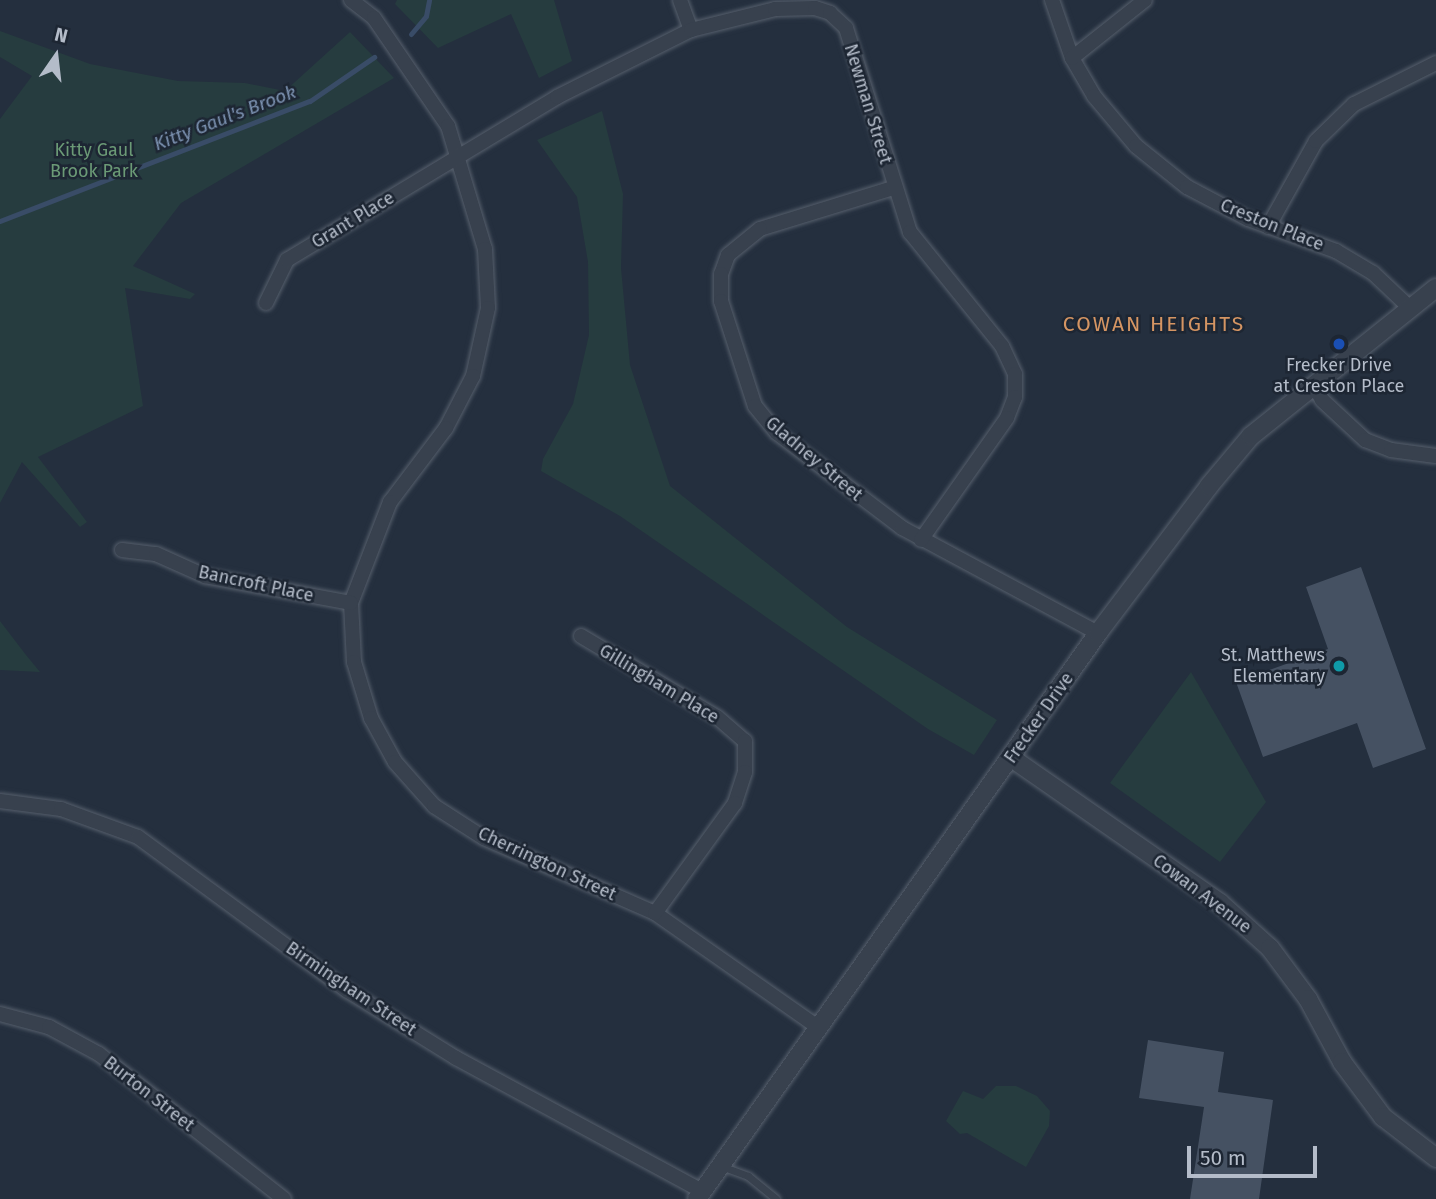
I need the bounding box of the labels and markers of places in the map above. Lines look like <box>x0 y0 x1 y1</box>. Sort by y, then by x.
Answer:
marker: Frecker Drive at Creston Place <box>1331 336 1347 352</box>
place label: Frecker Drive at Creston Place <box>1274 355 1404 398</box>
place label: St. Matthews Elementary <box>1221 645 1325 688</box>
marker: St. Matthews Elementary <box>1331 658 1347 674</box>

